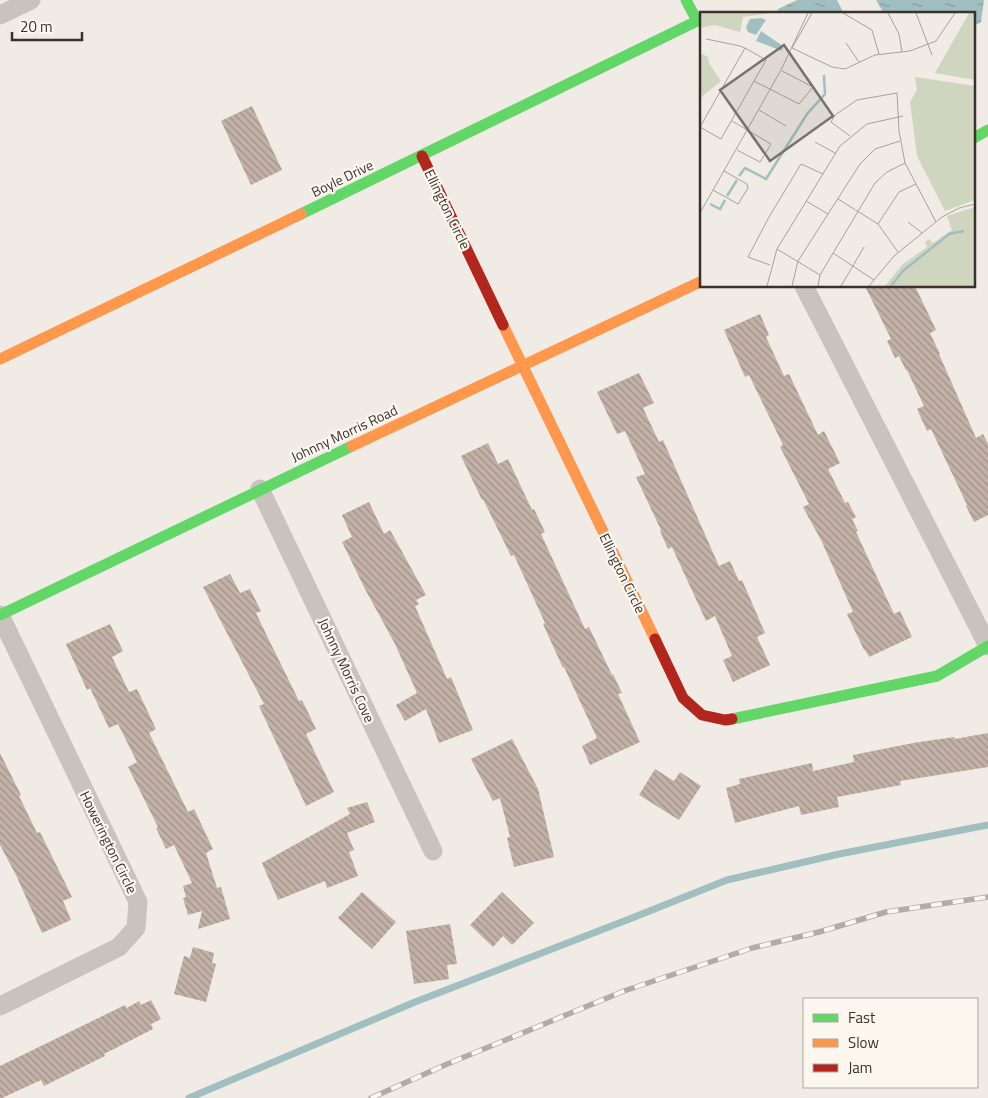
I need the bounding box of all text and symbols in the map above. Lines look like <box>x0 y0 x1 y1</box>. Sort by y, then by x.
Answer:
scale bar <box>12 10 82 42</box>
inset map <box>700 12 976 288</box>
text: 20 m <box>20 15 53 38</box>
street label: Boyle Drive <box>307 154 377 202</box>
street label: Ellington Circle <box>420 165 476 253</box>
street label: Johnny Morris Road <box>287 399 401 467</box>
street label: Ellington Circle <box>595 529 651 617</box>
street label: Johnny Morris Cove <box>313 614 381 726</box>
street label: Howerington Circle <box>75 787 143 897</box>
legend <box>803 998 978 1088</box>
text: Fast <box>848 1006 876 1029</box>
text: Slow <box>848 1031 879 1054</box>
text: Jam <box>848 1056 872 1079</box>

